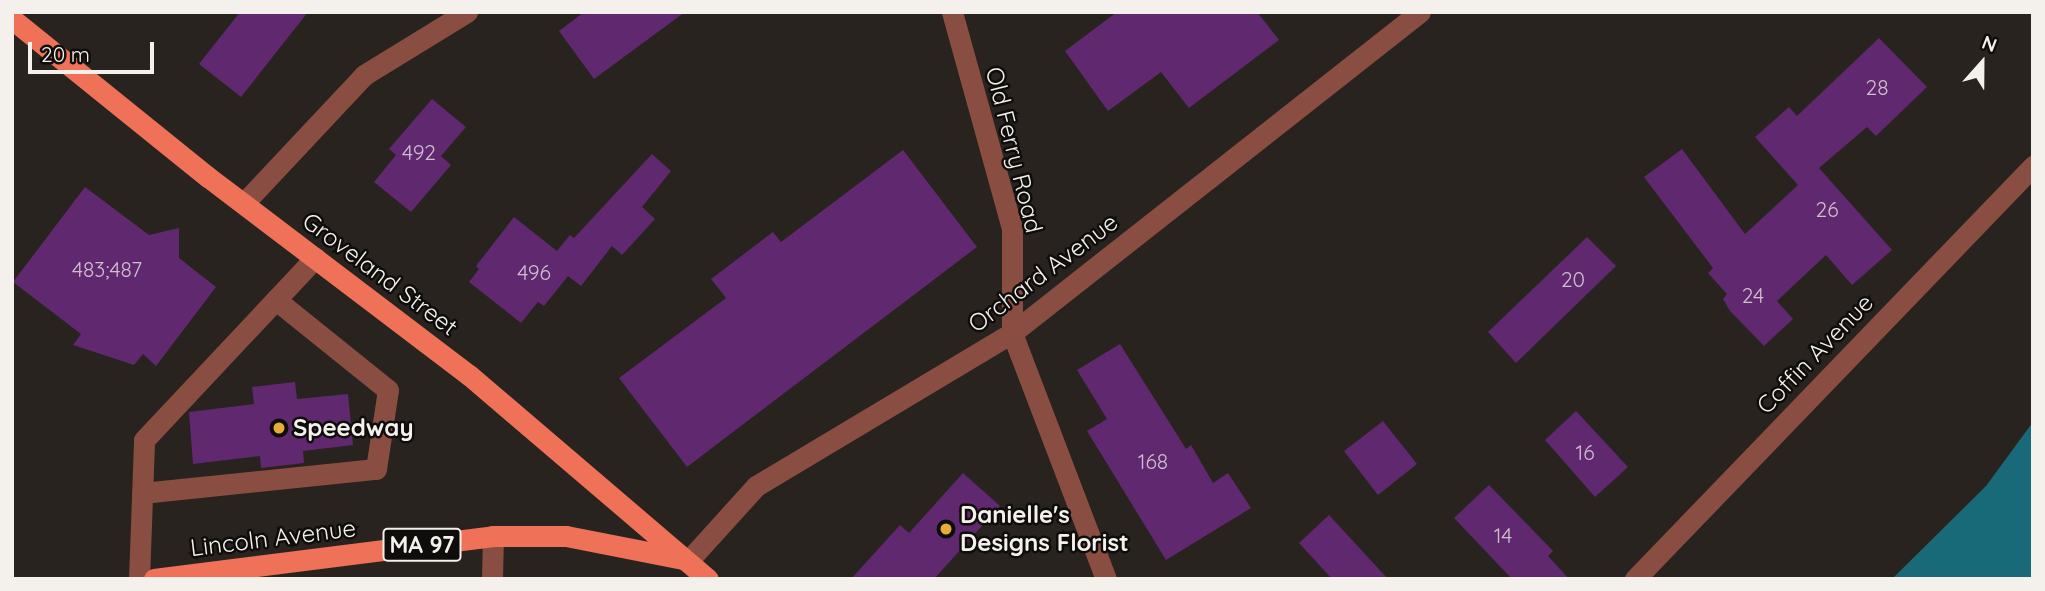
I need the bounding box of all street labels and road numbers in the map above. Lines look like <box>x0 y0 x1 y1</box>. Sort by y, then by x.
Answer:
street label: Old Ferry Road <box>979 64 1049 236</box>
street label: Groveland Street <box>297 206 463 342</box>
street label: Orchard Avenue <box>963 207 1123 339</box>
street label: Coffin Avenue <box>1751 288 1879 420</box>
street label: Lincoln Avenue <box>189 514 357 562</box>
road number: MA 97 <box>382 526 462 565</box>

